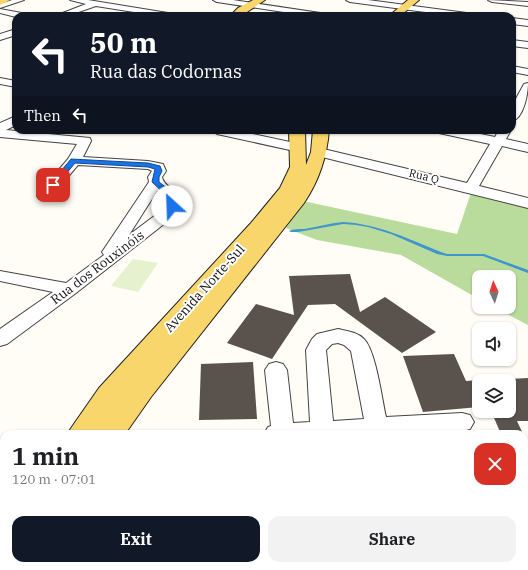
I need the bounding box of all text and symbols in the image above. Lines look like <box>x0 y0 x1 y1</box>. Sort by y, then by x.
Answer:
text: 50 m <box>90 24 157 61</box>
icon: left <box>24 28 76 80</box>
text: Rua das Codornas <box>90 60 242 83</box>
icon: left <box>69 104 91 126</box>
text: Then <box>24 106 61 125</box>
street label: Rua Q <box>407 166 441 187</box>
pin <box>36 168 70 202</box>
icon: arrive <box>42 174 64 196</box>
position arrow <box>151 185 193 227</box>
street label: Rua dos Rouxinóis <box>47 227 147 308</box>
street label: Avenida Norte-Sul <box>161 241 248 336</box>
north arrow <box>472 270 516 314</box>
map controls <box>472 270 516 418</box>
button: sound <box>472 322 516 366</box>
button: layers <box>472 374 516 418</box>
text: 1 min <box>12 440 79 472</box>
button: close <box>474 443 516 485</box>
text: 120 m · 07:01 <box>12 471 96 488</box>
button: Exit <box>12 516 260 562</box>
button: Share <box>268 516 516 562</box>

